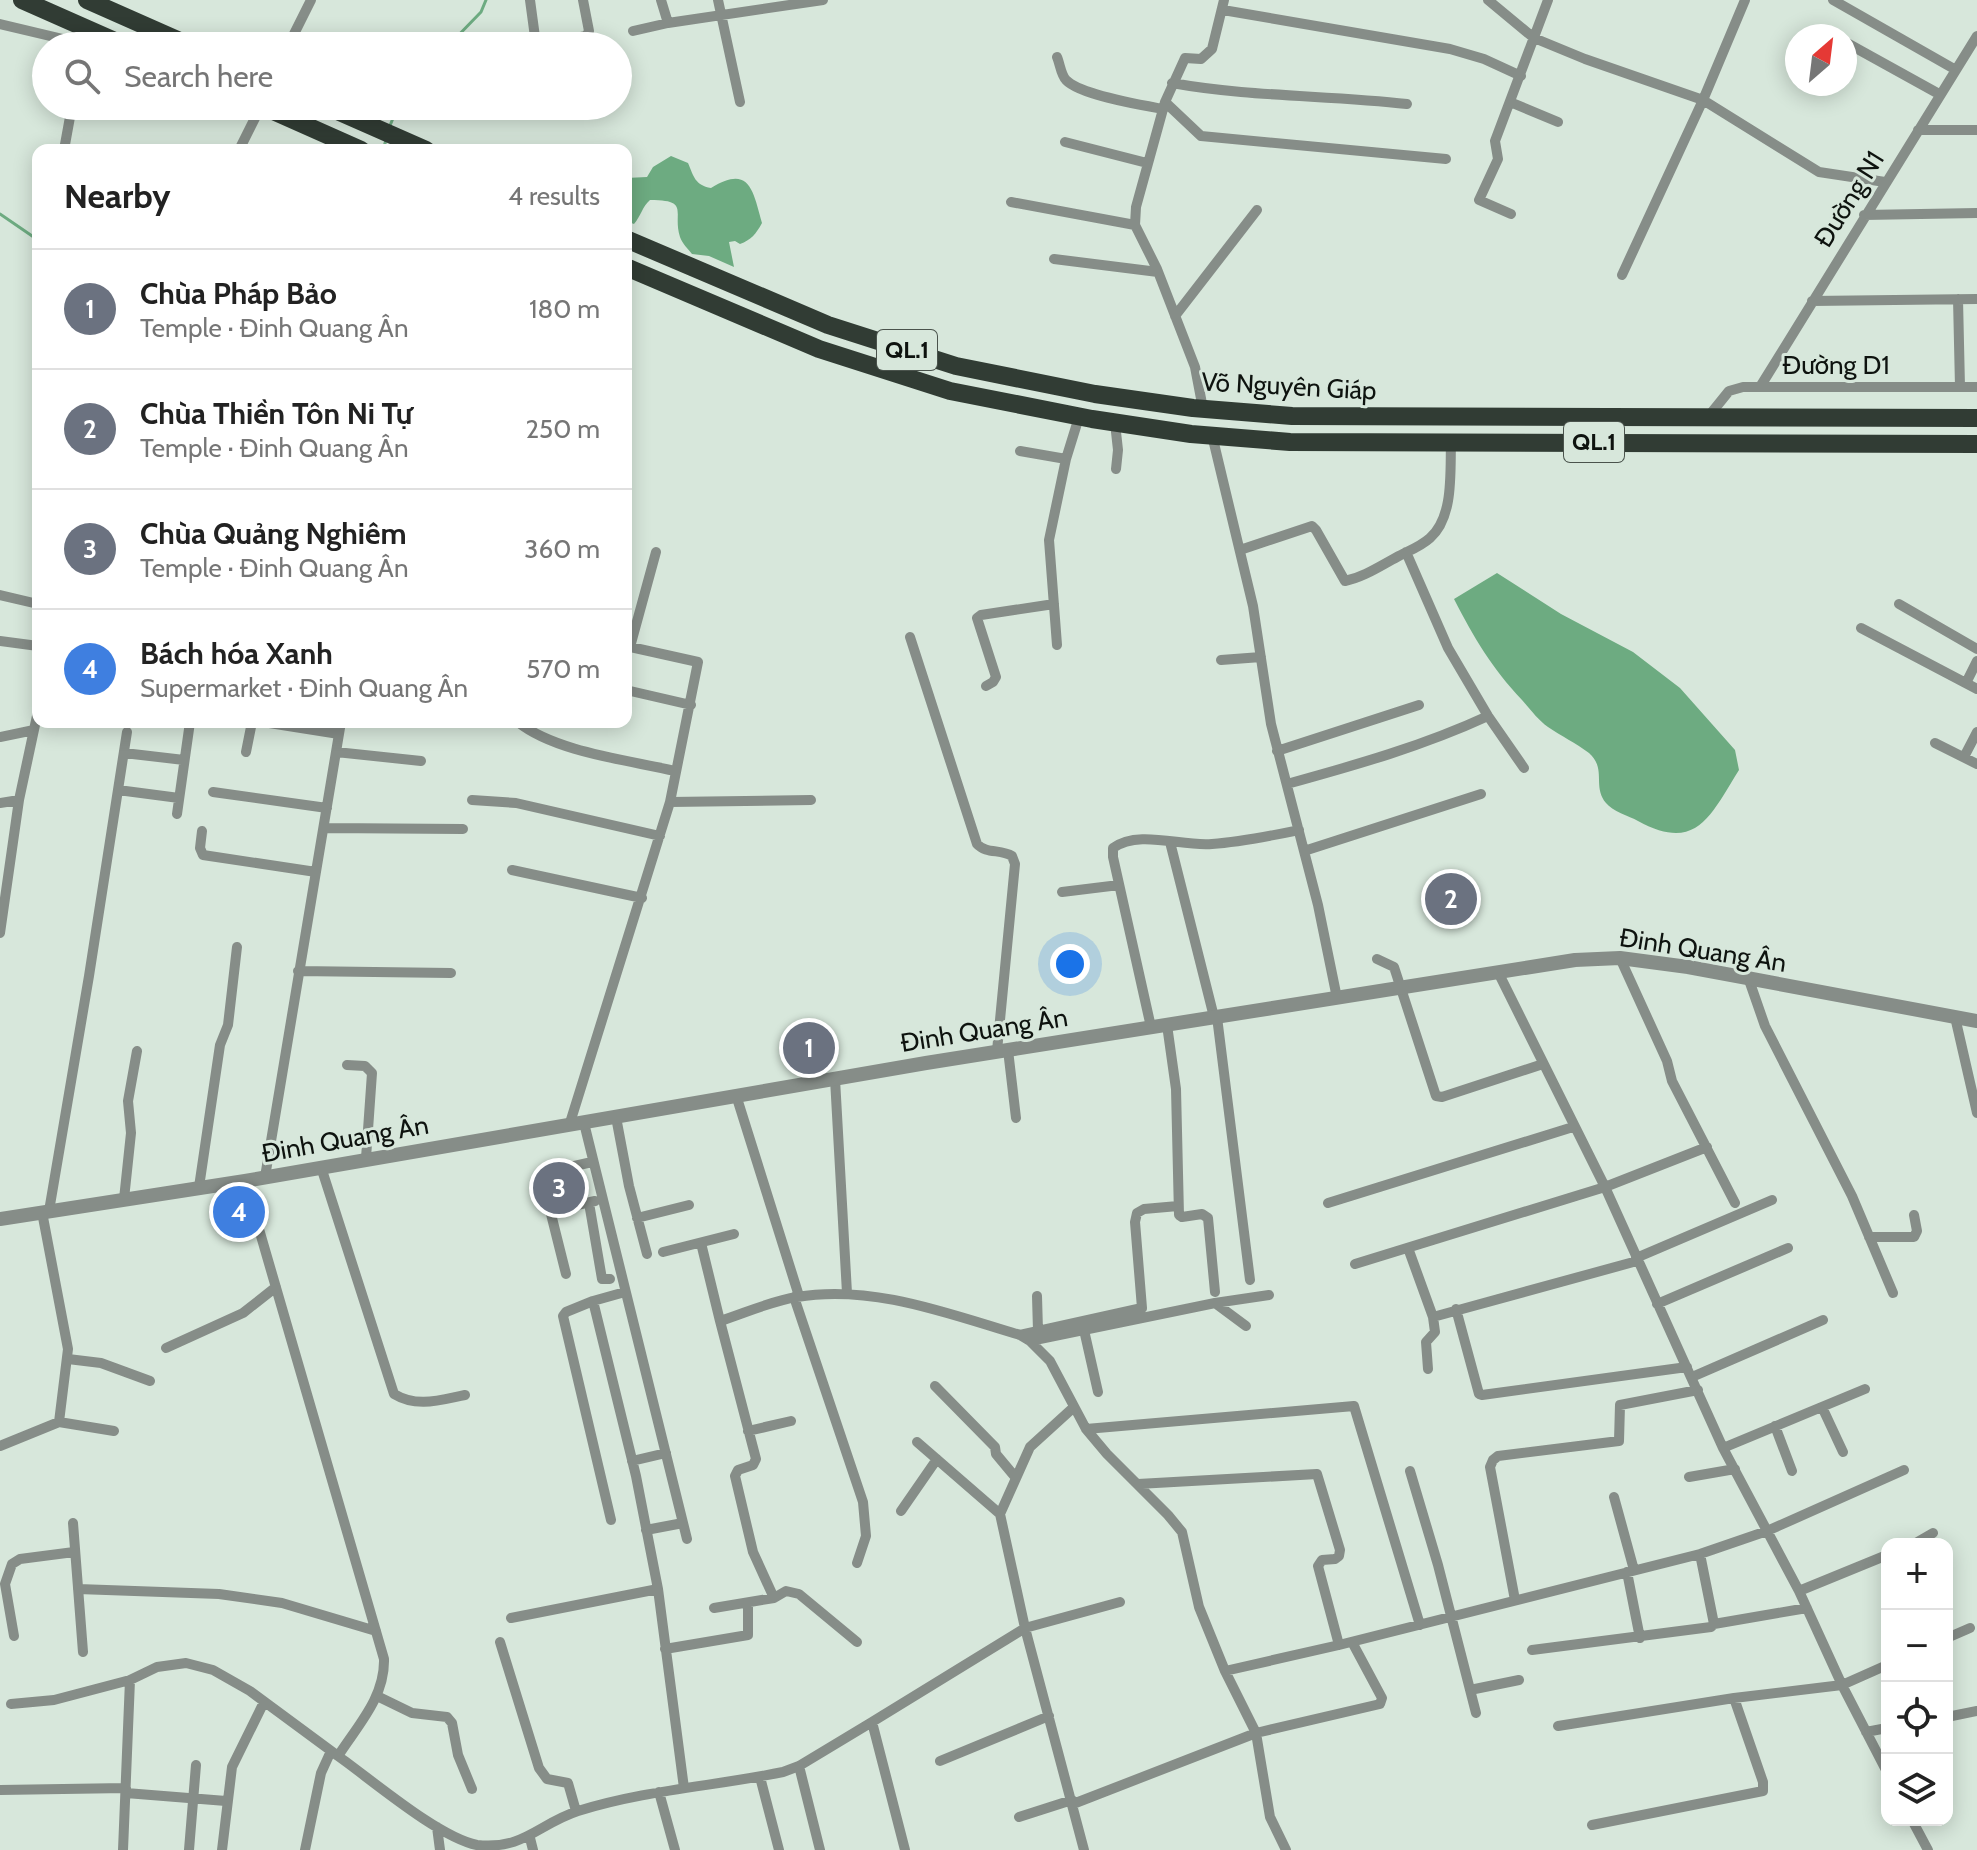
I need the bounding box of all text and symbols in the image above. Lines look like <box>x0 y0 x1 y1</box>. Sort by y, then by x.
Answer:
north arrow <box>1785 24 1857 96</box>
search box <box>32 32 632 120</box>
icon: search <box>60 54 104 98</box>
text: Search here <box>124 58 273 95</box>
street label: Đường N1 <box>1807 145 1891 253</box>
text: Nearby <box>64 175 171 217</box>
text: 4 results <box>508 180 600 212</box>
text: Chùa Pháp Bảo <box>140 275 337 312</box>
text: 1 <box>85 293 95 325</box>
text: 180 m <box>529 293 600 325</box>
text: Temple · Đinh Quang Ân <box>140 312 408 344</box>
road number: QL.1 <box>877 330 937 370</box>
street label: Đường D1 <box>1782 349 1890 381</box>
street label: Võ Nguyên Giáp <box>1201 365 1377 407</box>
text: Chùa Thiền Tôn Ni Tự <box>140 395 412 432</box>
text: 2 <box>83 413 97 445</box>
text: 250 m <box>526 413 600 445</box>
road number: QL.1 <box>1564 422 1624 462</box>
text: Temple · Đinh Quang Ân <box>140 432 408 464</box>
text: Chùa Quảng Nghiêm <box>140 515 406 552</box>
text: 3 <box>83 533 97 565</box>
text: 360 m <box>524 533 600 565</box>
text: Temple · Đinh Quang Ân <box>140 552 408 584</box>
text: Bách hóa Xanh <box>140 635 333 672</box>
text: 4 <box>82 653 98 685</box>
text: 570 m <box>526 653 600 685</box>
text: Supermarket · Đinh Quang Ân <box>140 672 468 704</box>
pin: 2 <box>1425 869 1477 929</box>
street label: Đinh Quang Ân <box>1617 921 1789 979</box>
your location <box>1050 944 1090 984</box>
street label: Đinh Quang Ân <box>898 1001 1070 1059</box>
pin: 1 <box>783 1018 835 1078</box>
street label: Đinh Quang Ân <box>259 1109 431 1169</box>
pin: 3 <box>533 1158 585 1218</box>
pin: 4 <box>213 1182 265 1242</box>
map controls <box>1881 1538 1953 1826</box>
button: + <box>1881 1538 1953 1610</box>
button: − <box>1881 1610 1953 1682</box>
button: locate <box>1881 1682 1953 1754</box>
button: layers <box>1881 1754 1953 1826</box>

